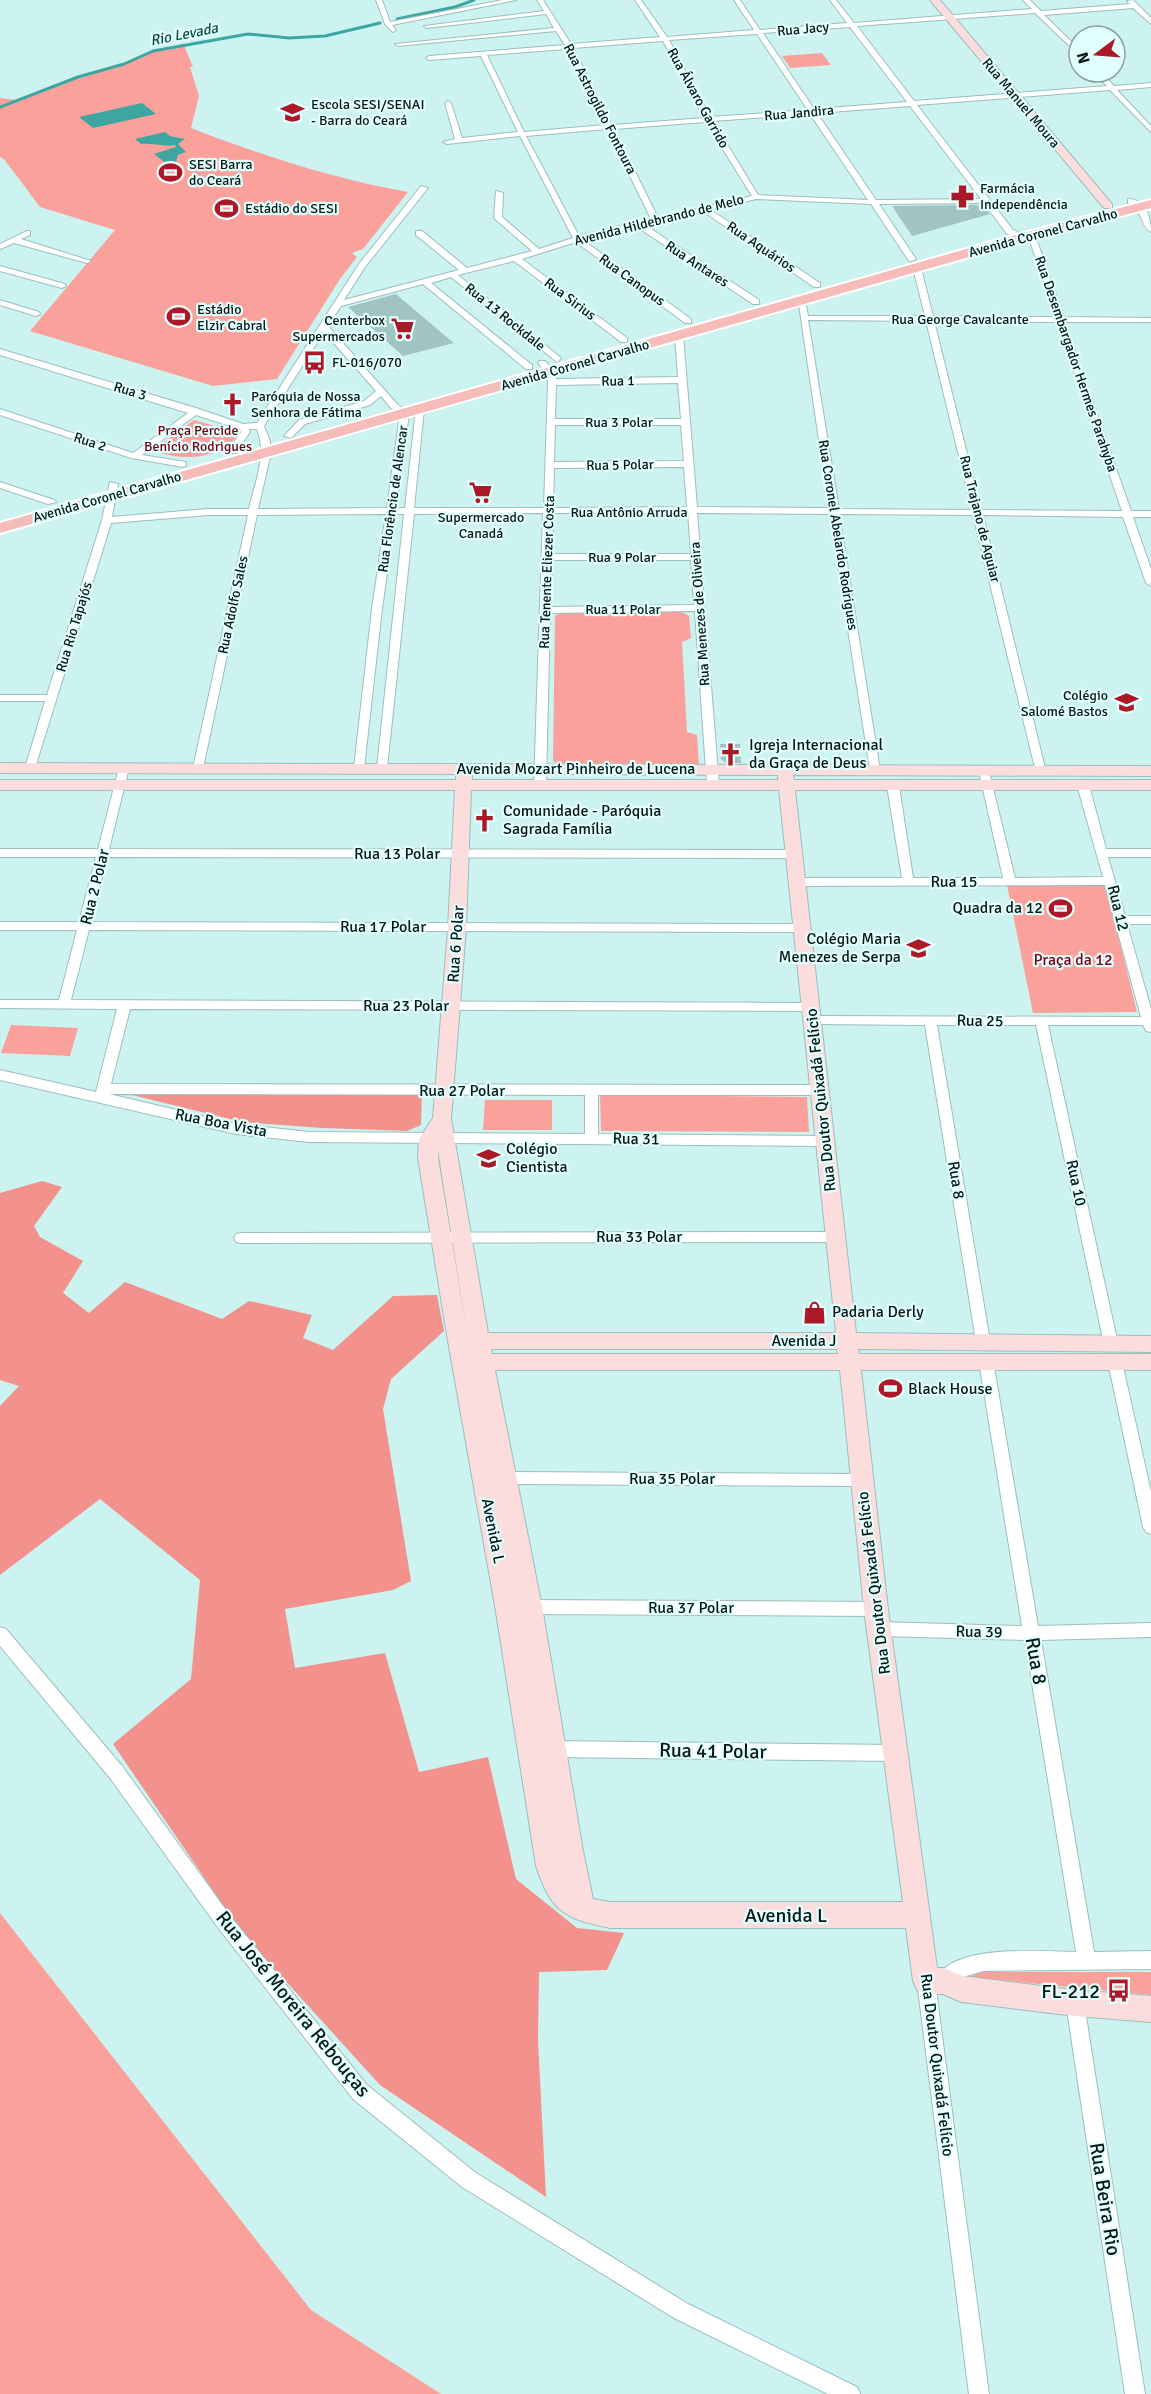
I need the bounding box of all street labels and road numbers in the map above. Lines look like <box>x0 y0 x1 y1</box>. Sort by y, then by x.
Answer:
street label: Rua Jacy <box>776 18 830 40</box>
street label: Rua Astrogildo Fontoura <box>560 41 640 177</box>
street label: Rua Álvaro Garrido <box>663 45 733 151</box>
street label: Rua Manuel Moura <box>978 55 1064 151</box>
street label: Rua Jandira <box>763 101 835 125</box>
street label: Avenida Hildebrando de Melo <box>572 191 746 249</box>
street label: Avenida Coronel Carvalho <box>967 205 1119 261</box>
street label: Rua Aquários <box>723 218 799 276</box>
street label: Rua Antares <box>662 237 732 291</box>
street label: Rua Canopus <box>596 250 668 310</box>
street label: Rua Desembargador Hermes Parahyba <box>1031 254 1121 474</box>
street label: Rua Sirius <box>541 274 599 324</box>
street label: Rua 13 Rockdale <box>461 279 549 355</box>
street label: Rua George Cavalcante <box>891 311 1029 328</box>
street label: Avenida Coronel Carvalho <box>499 336 651 394</box>
street label: Rua 1 <box>601 372 635 390</box>
street label: Rua 3 <box>111 378 149 404</box>
street label: Rua 3 Polar <box>585 414 654 431</box>
street label: Rua Florêncio de Alencar <box>374 424 412 574</box>
street label: Rua 2 <box>71 429 109 455</box>
street label: Rua Coronel Abelardo Rodrigues <box>815 438 861 632</box>
street label: Rua Trajano de Aguiar <box>956 454 1004 585</box>
street label: Rua 5 Polar <box>586 456 655 474</box>
street label: Avenida Coronel Carvalho <box>31 468 183 526</box>
street label: Rua Tenente Eliezer Costa <box>536 495 558 649</box>
street label: Rua Antônio Arruda <box>570 504 688 521</box>
street label: Rua Menezes de Oliveira <box>686 541 714 687</box>
street label: Rua 9 Polar <box>588 549 657 566</box>
street label: Rua Adolfo Sales <box>214 554 252 656</box>
street label: Rua Rio Tapajós <box>52 580 96 674</box>
street label: Rua 11 Polar <box>585 601 662 618</box>
street label: Avenida Mozart Pinheiro de Lucena <box>457 759 695 779</box>
street label: Rua 13 Polar <box>354 844 440 864</box>
street label: Rua 2 Polar <box>76 847 114 927</box>
street label: Rua 15 <box>931 872 977 892</box>
street label: Rua 12 <box>1103 883 1133 933</box>
street label: Rua 6 Polar <box>443 905 469 983</box>
street label: Rua 17 Polar <box>340 917 426 937</box>
street label: Rua 23 Polar <box>363 996 449 1016</box>
street label: Rua Doutor Quixadá Felício <box>801 1007 841 1193</box>
street label: Rua 25 <box>956 1011 1004 1031</box>
street label: Rua 27 Polar <box>419 1081 505 1101</box>
street label: Rua Boa Vista <box>173 1104 269 1142</box>
street label: Rua 31 <box>612 1129 660 1149</box>
street label: Rua 10 <box>1061 1158 1091 1208</box>
street label: Rua 8 <box>943 1160 969 1200</box>
street label: Rua 33 Polar <box>596 1227 682 1247</box>
street label: Avenida J <box>772 1331 836 1351</box>
street label: Rua 35 Polar <box>629 1469 715 1489</box>
street label: Rua Doutor Quixadá Felício <box>853 1490 895 1676</box>
street label: Avenida L <box>477 1497 509 1565</box>
street label: Rua 37 Polar <box>648 1598 734 1618</box>
street label: Rua 39 <box>955 1622 1003 1642</box>
street label: Rua 8 <box>1020 1635 1052 1687</box>
street label: Rua 41 Polar <box>659 1738 768 1764</box>
street label: Avenida L <box>745 1903 827 1928</box>
street label: Rua José Moreira Rebouças <box>210 1906 376 2102</box>
street label: Rua Doutor Quixadá Felício <box>916 1972 958 2158</box>
street label: Rua Beira Rio <box>1084 2141 1126 2257</box>

